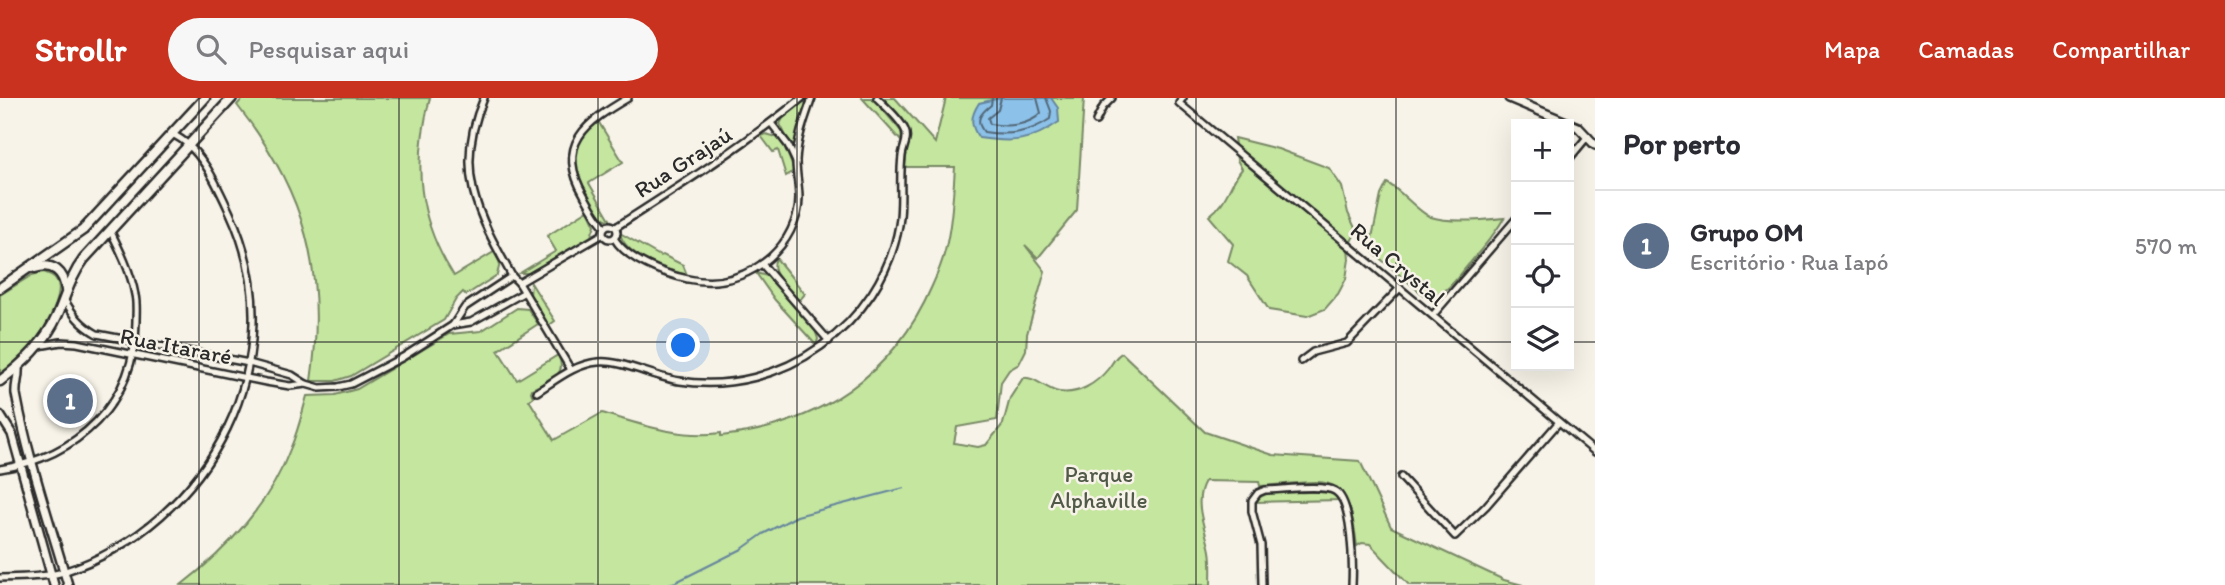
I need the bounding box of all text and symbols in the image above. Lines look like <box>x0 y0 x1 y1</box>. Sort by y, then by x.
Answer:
search box <box>168 18 658 81</box>
text: Strollr <box>35 30 126 69</box>
icon: search <box>192 30 230 68</box>
text: Pesquisar aqui <box>248 33 409 65</box>
text: Mapa <box>1824 35 1880 64</box>
text: Camadas <box>1918 35 2014 64</box>
text: Compartilhar <box>2052 35 2190 64</box>
map controls <box>1511 119 1574 371</box>
button: + <box>1511 119 1574 182</box>
street label: Rua Grajaú <box>629 120 737 204</box>
text: Por perto <box>1623 125 1741 162</box>
button: − <box>1511 182 1574 245</box>
street label: Rua Crystal <box>1345 216 1452 312</box>
text: Grupo OM <box>1690 216 1804 248</box>
text: 1 <box>1641 232 1651 260</box>
text: 570 m <box>2135 232 2197 260</box>
button: locate <box>1511 245 1574 308</box>
text: Escritório · Rua Iapó <box>1690 248 1889 276</box>
button: layers <box>1511 308 1574 371</box>
street label: Rua Itararé <box>118 321 234 371</box>
your location <box>666 328 700 362</box>
pin: 1 <box>47 375 93 427</box>
park label: Parque Alphaville <box>1050 460 1148 514</box>

